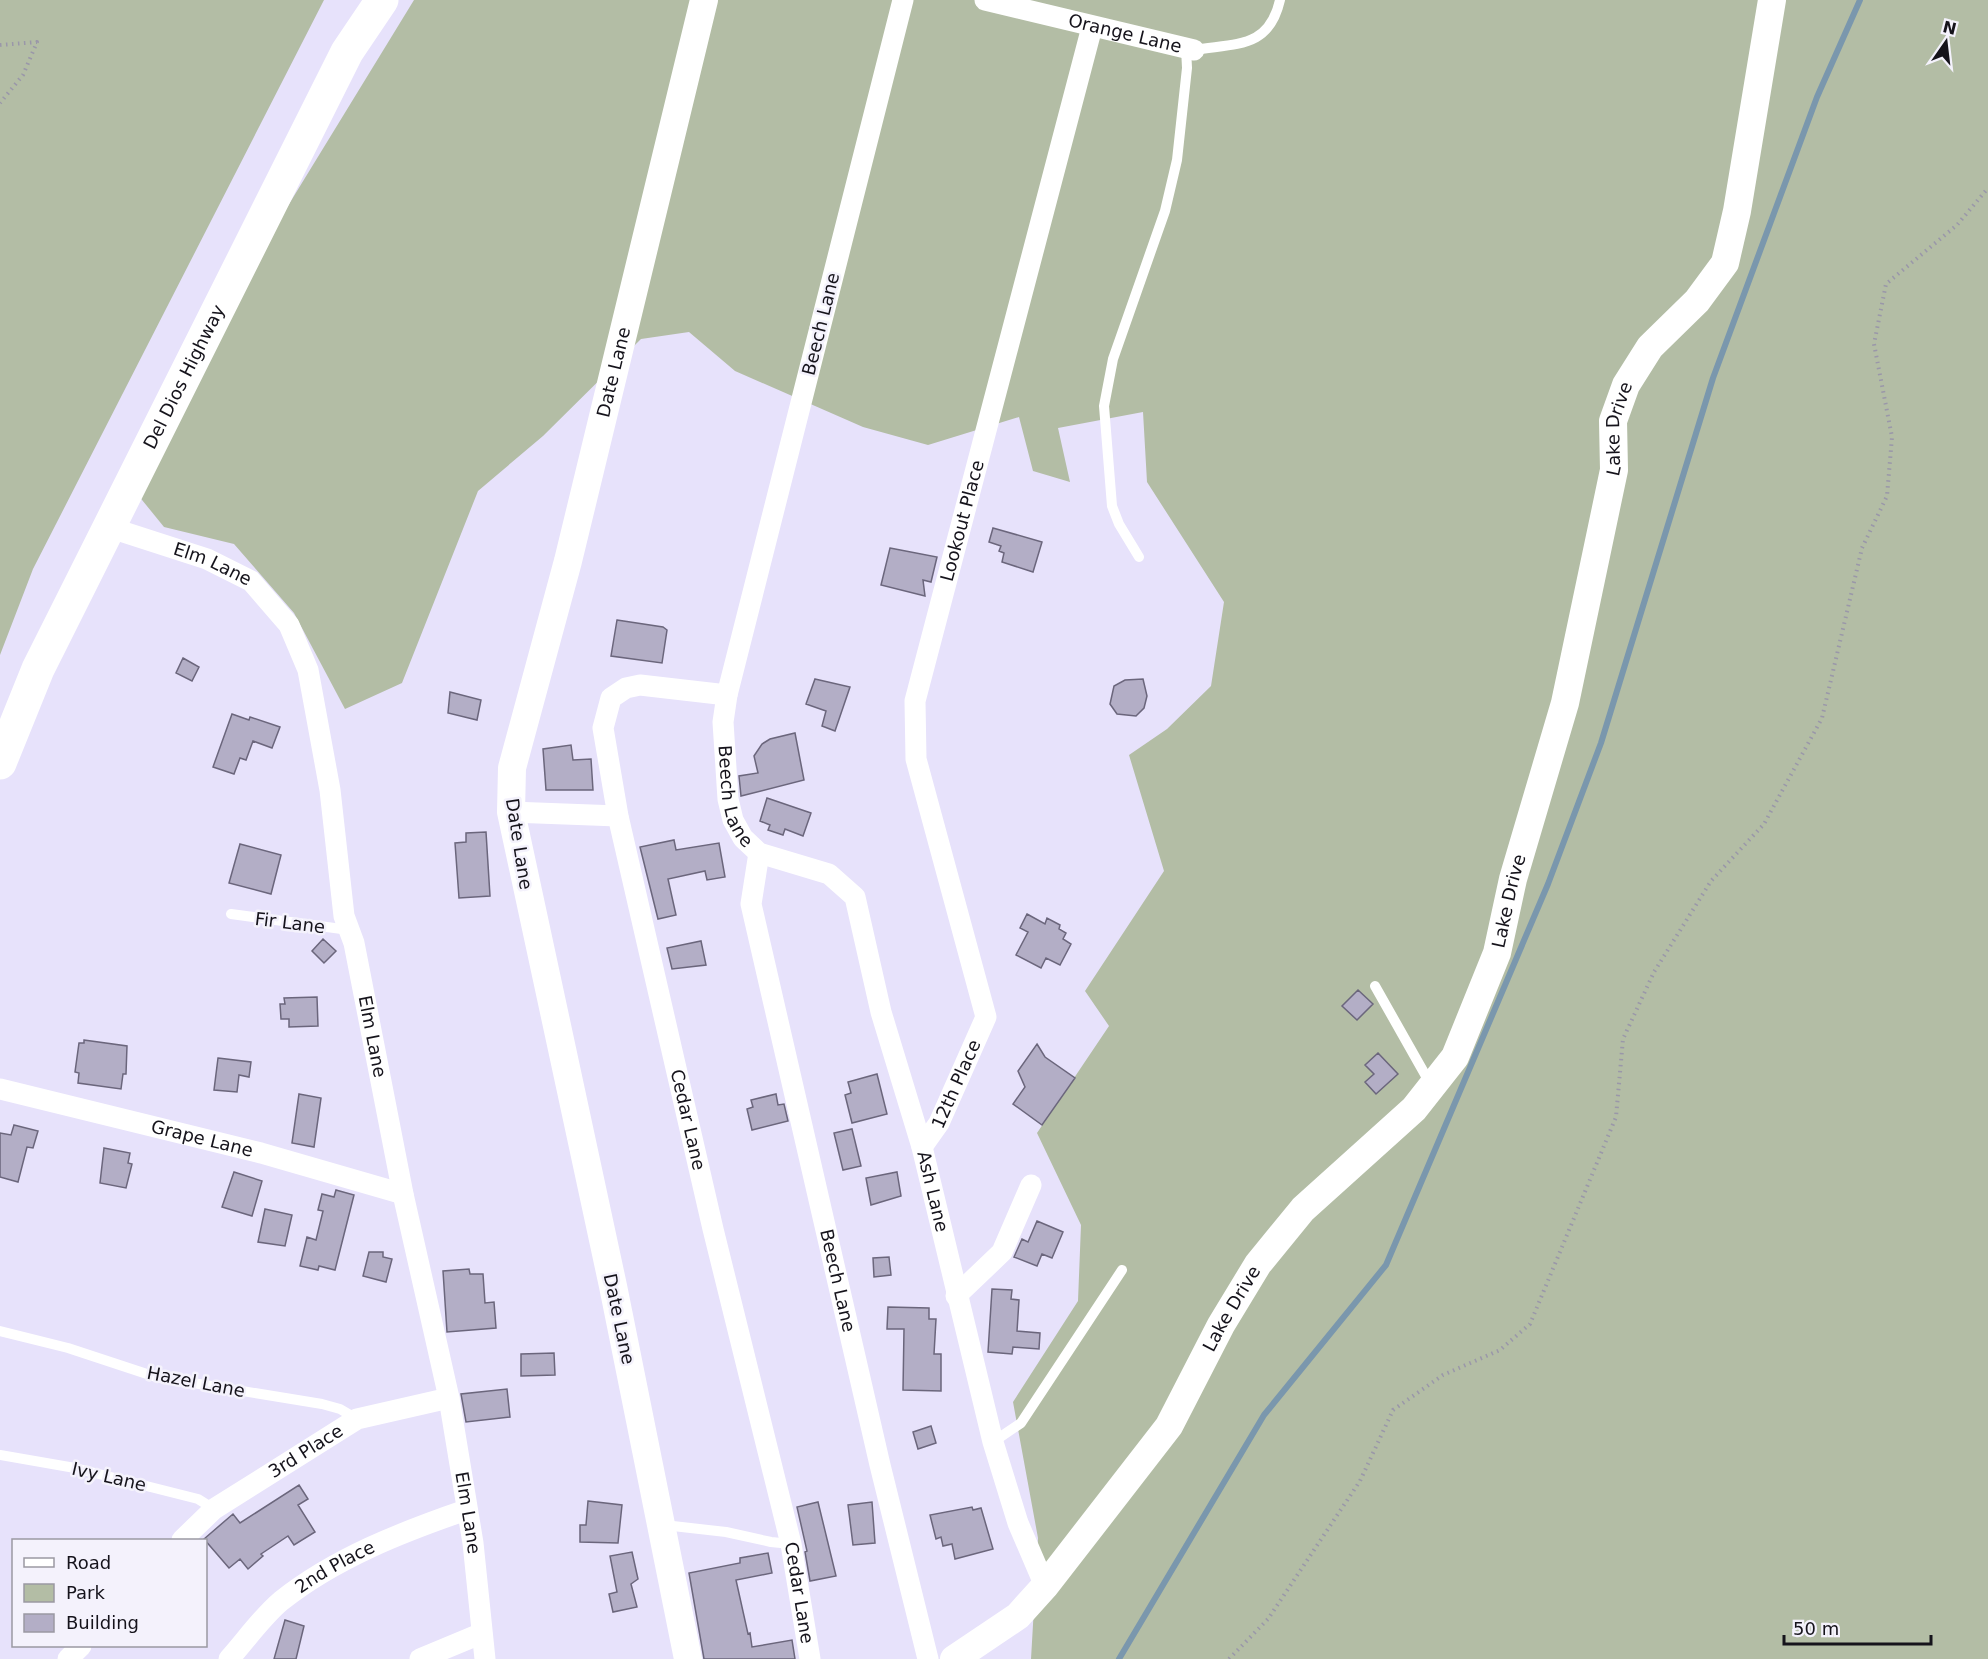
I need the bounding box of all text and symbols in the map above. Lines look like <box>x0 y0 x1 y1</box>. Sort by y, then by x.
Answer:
street label: Orange Lane <box>1066 9 1184 57</box>
north arrow <box>1916 12 1976 72</box>
text: N <box>1941 17 1958 39</box>
street label: Beech Lane <box>798 270 843 377</box>
street label: Del Dios Highway <box>139 301 229 452</box>
street label: Date Lane <box>592 325 634 419</box>
street label: Lake Drive <box>1602 379 1636 478</box>
street label: Lookout Place <box>936 458 988 584</box>
street label: Elm Lane <box>171 538 255 590</box>
street label: Beech Lane <box>715 744 757 851</box>
street label: Date Lane <box>502 797 537 891</box>
street label: Lake Drive <box>1487 851 1530 950</box>
street label: Fir Lane <box>254 908 326 937</box>
street label: Elm Lane <box>354 993 391 1079</box>
street label: 12th Place <box>927 1036 985 1132</box>
street label: Cedar Lane <box>667 1067 710 1172</box>
street label: Grape Lane <box>149 1115 255 1161</box>
street label: Ash Lane <box>913 1149 953 1234</box>
street label: Beech Lane <box>816 1227 860 1334</box>
street label: Lake Drive <box>1198 1262 1264 1355</box>
street label: Date Lane <box>600 1272 639 1366</box>
street label: Hazel Lane <box>145 1362 247 1401</box>
street label: 3rd Place <box>265 1420 346 1482</box>
street label: Ivy Lane <box>70 1458 148 1495</box>
street label: Elm Lane <box>451 1470 485 1555</box>
street label: 2nd Place <box>291 1536 378 1597</box>
legend <box>12 1539 207 1647</box>
street label: Cedar Lane <box>781 1540 818 1645</box>
text: Road <box>66 1552 111 1573</box>
text: Park <box>66 1582 105 1603</box>
scale bar <box>1784 1608 1931 1646</box>
text: Building <box>66 1612 139 1633</box>
text: 50 m <box>1793 1618 1839 1639</box>

